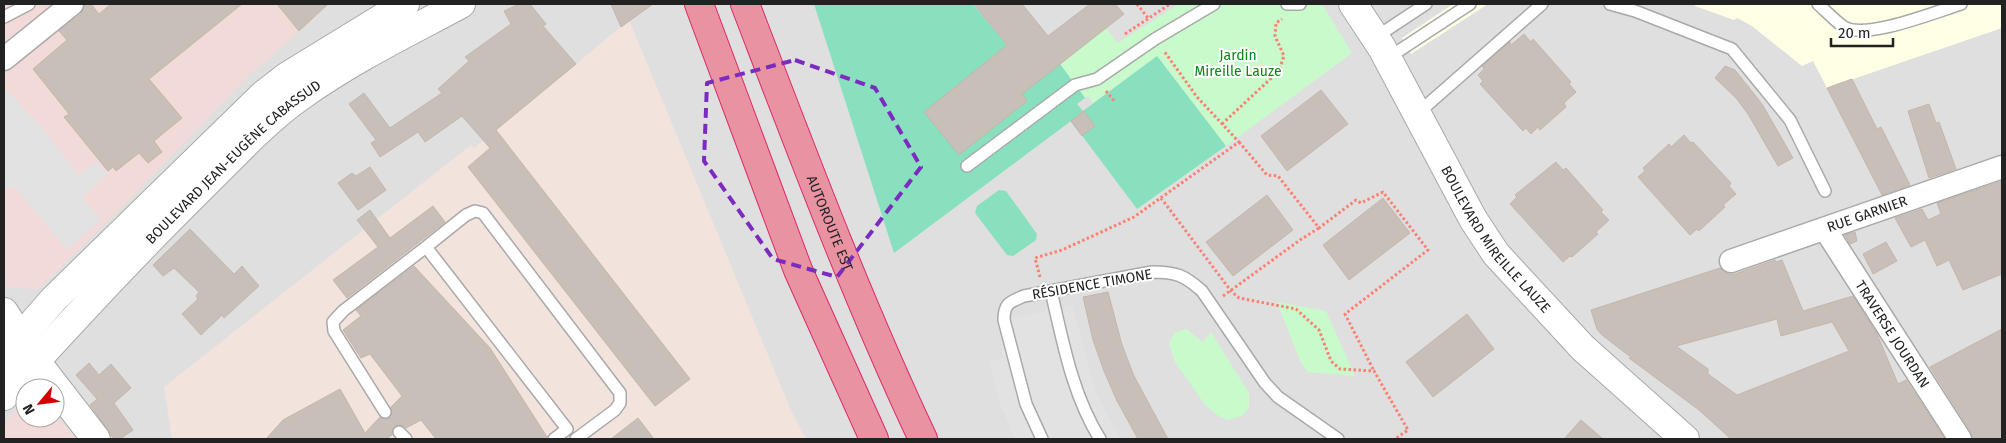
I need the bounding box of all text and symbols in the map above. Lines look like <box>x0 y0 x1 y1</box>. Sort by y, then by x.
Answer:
scale bar <box>1831 15 1894 47</box>
text: 20 m <box>1838 24 1871 42</box>
park label: Jardin Mireille Lauze <box>1194 47 1282 80</box>
street label: BOULEVARD JEAN-EUGÈNE CABASSUD <box>142 77 324 248</box>
street label: BOULEVARD MIREILLE LAUZE <box>1437 163 1554 316</box>
street label: AUTOROUTE EST <box>803 173 857 274</box>
street label: RUE GARNIER <box>1825 192 1910 236</box>
street label: RÉSIDENCE TIMONE <box>1031 265 1153 303</box>
street label: TRAVERSE JOURDAN <box>1851 278 1933 391</box>
north arrow <box>15 378 65 428</box>
text: N <box>19 401 39 417</box>

